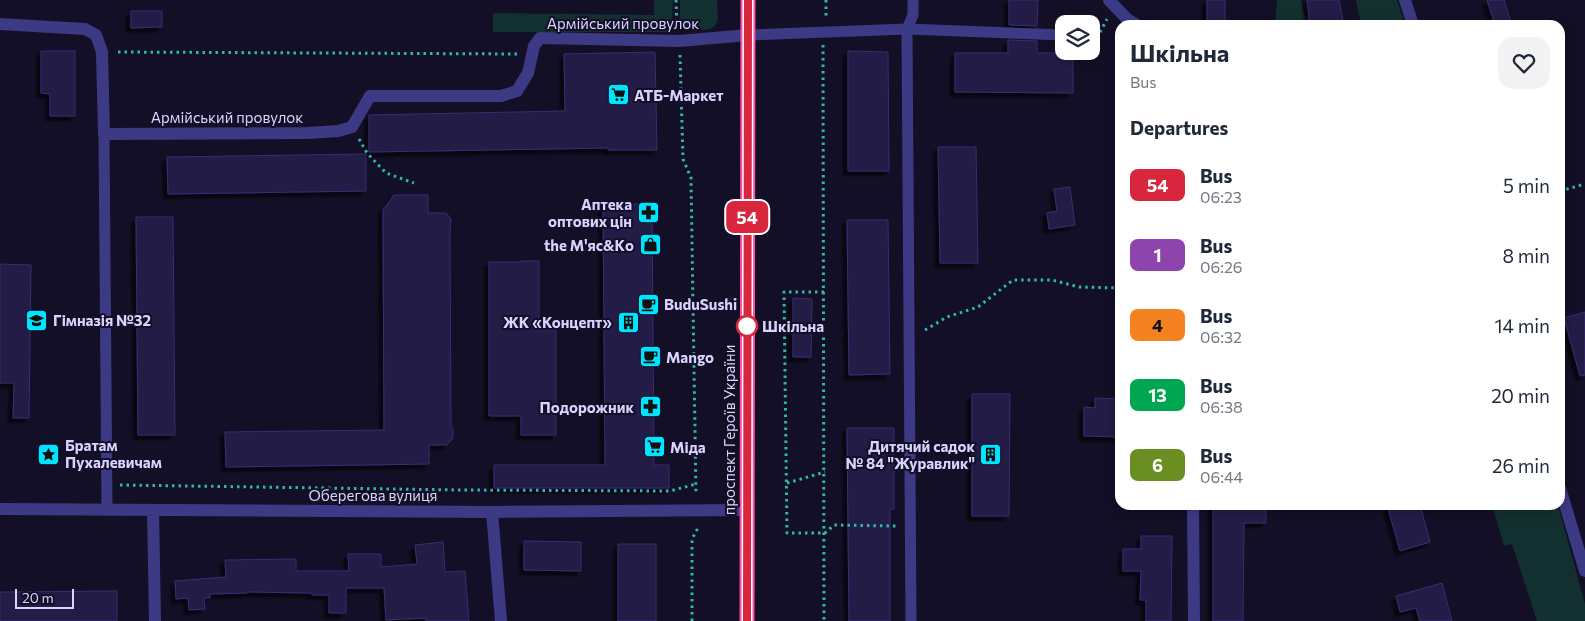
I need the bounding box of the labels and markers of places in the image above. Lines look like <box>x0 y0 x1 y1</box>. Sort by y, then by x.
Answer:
supermarket icon: АТБ-Маркет <box>606 83 630 107</box>
place label: АТБ-Маркет <box>634 86 724 104</box>
place label: Аптека оптових цін <box>548 195 632 230</box>
pharmacy icon: Аптека оптових цін <box>636 201 660 225</box>
shop icon: the М'яс&Kо <box>638 233 662 257</box>
place label: the М'яс&Kо <box>544 236 634 254</box>
cafe icon: BuduSushi <box>636 292 660 316</box>
place label: BuduSushi <box>664 295 737 313</box>
school or university icon: Гімназія №32 <box>25 308 49 332</box>
building icon: ЖК «Концепт» <box>616 310 640 334</box>
place label: Гімназія №32 <box>53 311 151 329</box>
place label: ЖК «Концепт» <box>503 313 612 331</box>
marker: Шкільна <box>736 315 758 337</box>
place label: Шкільна <box>762 317 824 335</box>
cafe icon: Mango <box>638 345 662 369</box>
place label: Mango <box>666 348 714 366</box>
pharmacy icon: Подорожник <box>638 395 662 419</box>
place label: Подорожник <box>540 398 634 416</box>
supermarket icon: Міда <box>642 435 666 459</box>
place label: Братам Пухалевичам <box>65 436 162 471</box>
place label: Дитячий садок № 84 "Журавлик" <box>845 437 975 472</box>
place label: Міда <box>670 438 706 456</box>
place icon: Братам Пухалевичам <box>37 442 61 466</box>
building icon: Дитячий садок № 84 "Журавлик" <box>979 443 1003 467</box>

